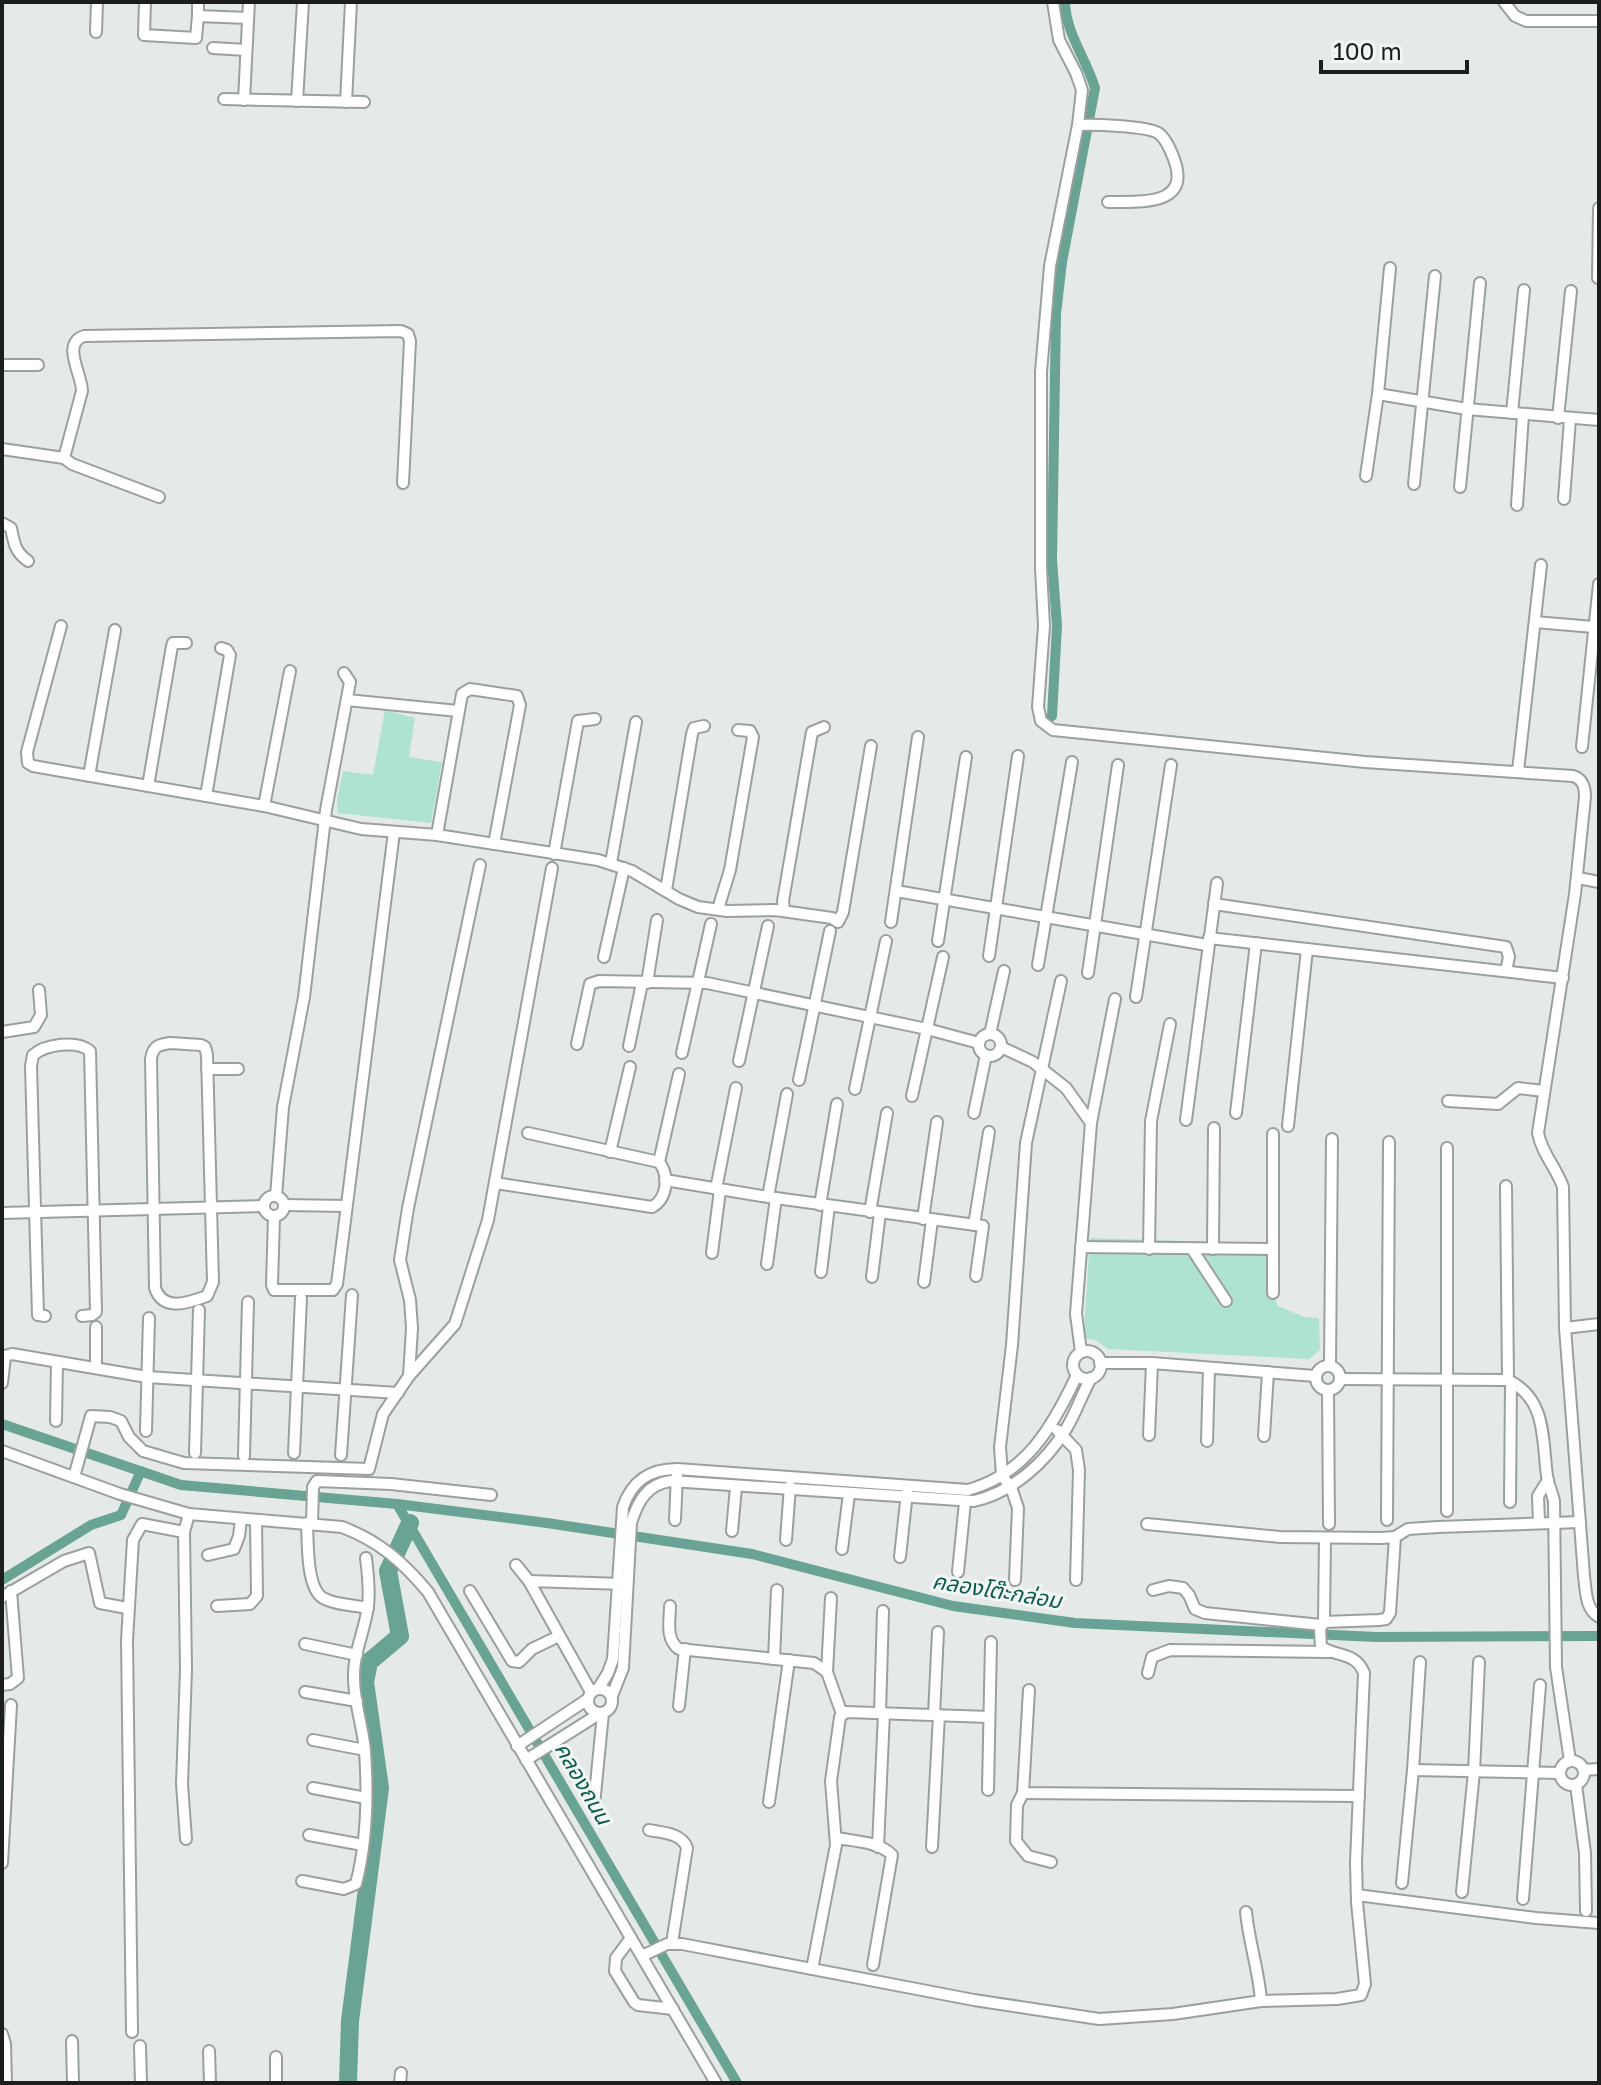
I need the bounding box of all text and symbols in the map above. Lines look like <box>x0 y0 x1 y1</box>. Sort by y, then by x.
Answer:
scale bar <box>1321 24 1467 74</box>
text: 100 m <box>1333 36 1402 65</box>
water label: คลองโต๊ะกล่อม <box>930 1566 1065 1614</box>
water label: คลองถนน <box>550 1737 619 1830</box>

